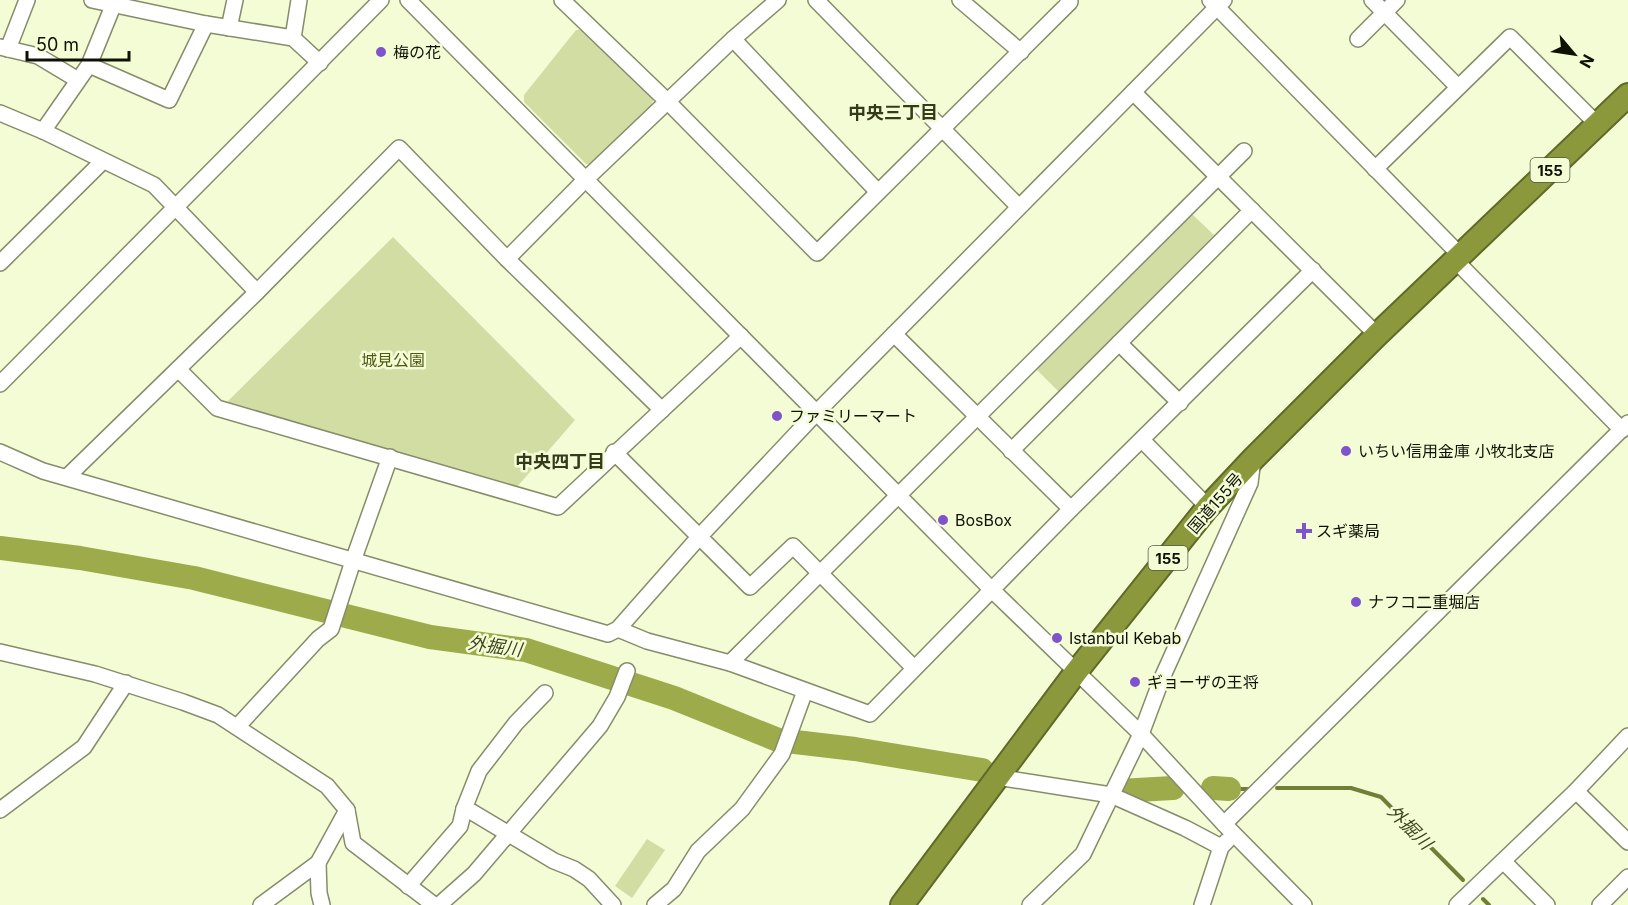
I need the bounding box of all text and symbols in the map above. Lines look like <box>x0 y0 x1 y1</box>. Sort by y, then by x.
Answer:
scale bar <box>27 24 129 62</box>
north arrow <box>1544 24 1604 84</box>
text: 50 m <box>36 34 79 55</box>
place label: 梅の花 <box>393 42 441 62</box>
marker: 梅の花 <box>374 45 388 59</box>
text: N <box>1575 51 1599 71</box>
district label: 中央三丁目 <box>848 102 938 123</box>
road number: 155 <box>1530 158 1570 182</box>
park label: 城見公園 <box>361 350 425 370</box>
place label: ファミリーマート <box>789 406 917 426</box>
marker: ファミリーマート <box>770 409 784 423</box>
place label: いちい信用金庫 小牧北支店 <box>1358 441 1555 461</box>
marker: いちい信用金庫 小牧北支店 <box>1339 444 1353 458</box>
district label: 中央四丁目 <box>515 451 605 472</box>
street label: 国道155号 <box>1183 469 1247 537</box>
place label: BosBox <box>955 510 1012 530</box>
marker: BosBox <box>936 513 950 527</box>
place label: スギ薬局 <box>1316 521 1380 541</box>
marker: スギ薬局 <box>1297 524 1311 538</box>
road number: 155 <box>1148 546 1188 570</box>
place label: ナフコ二重堀店 <box>1368 592 1480 612</box>
marker: ナフコ二重堀店 <box>1349 595 1363 609</box>
place label: Istanbul Kebab <box>1069 628 1181 648</box>
marker: Istanbul Kebab <box>1050 631 1064 645</box>
water label: 外掘川 <box>467 632 525 660</box>
place label: ギョーザの王将 <box>1147 672 1259 692</box>
marker: ギョーザの王将 <box>1128 675 1142 689</box>
water label: 外掘川 <box>1383 800 1438 855</box>

